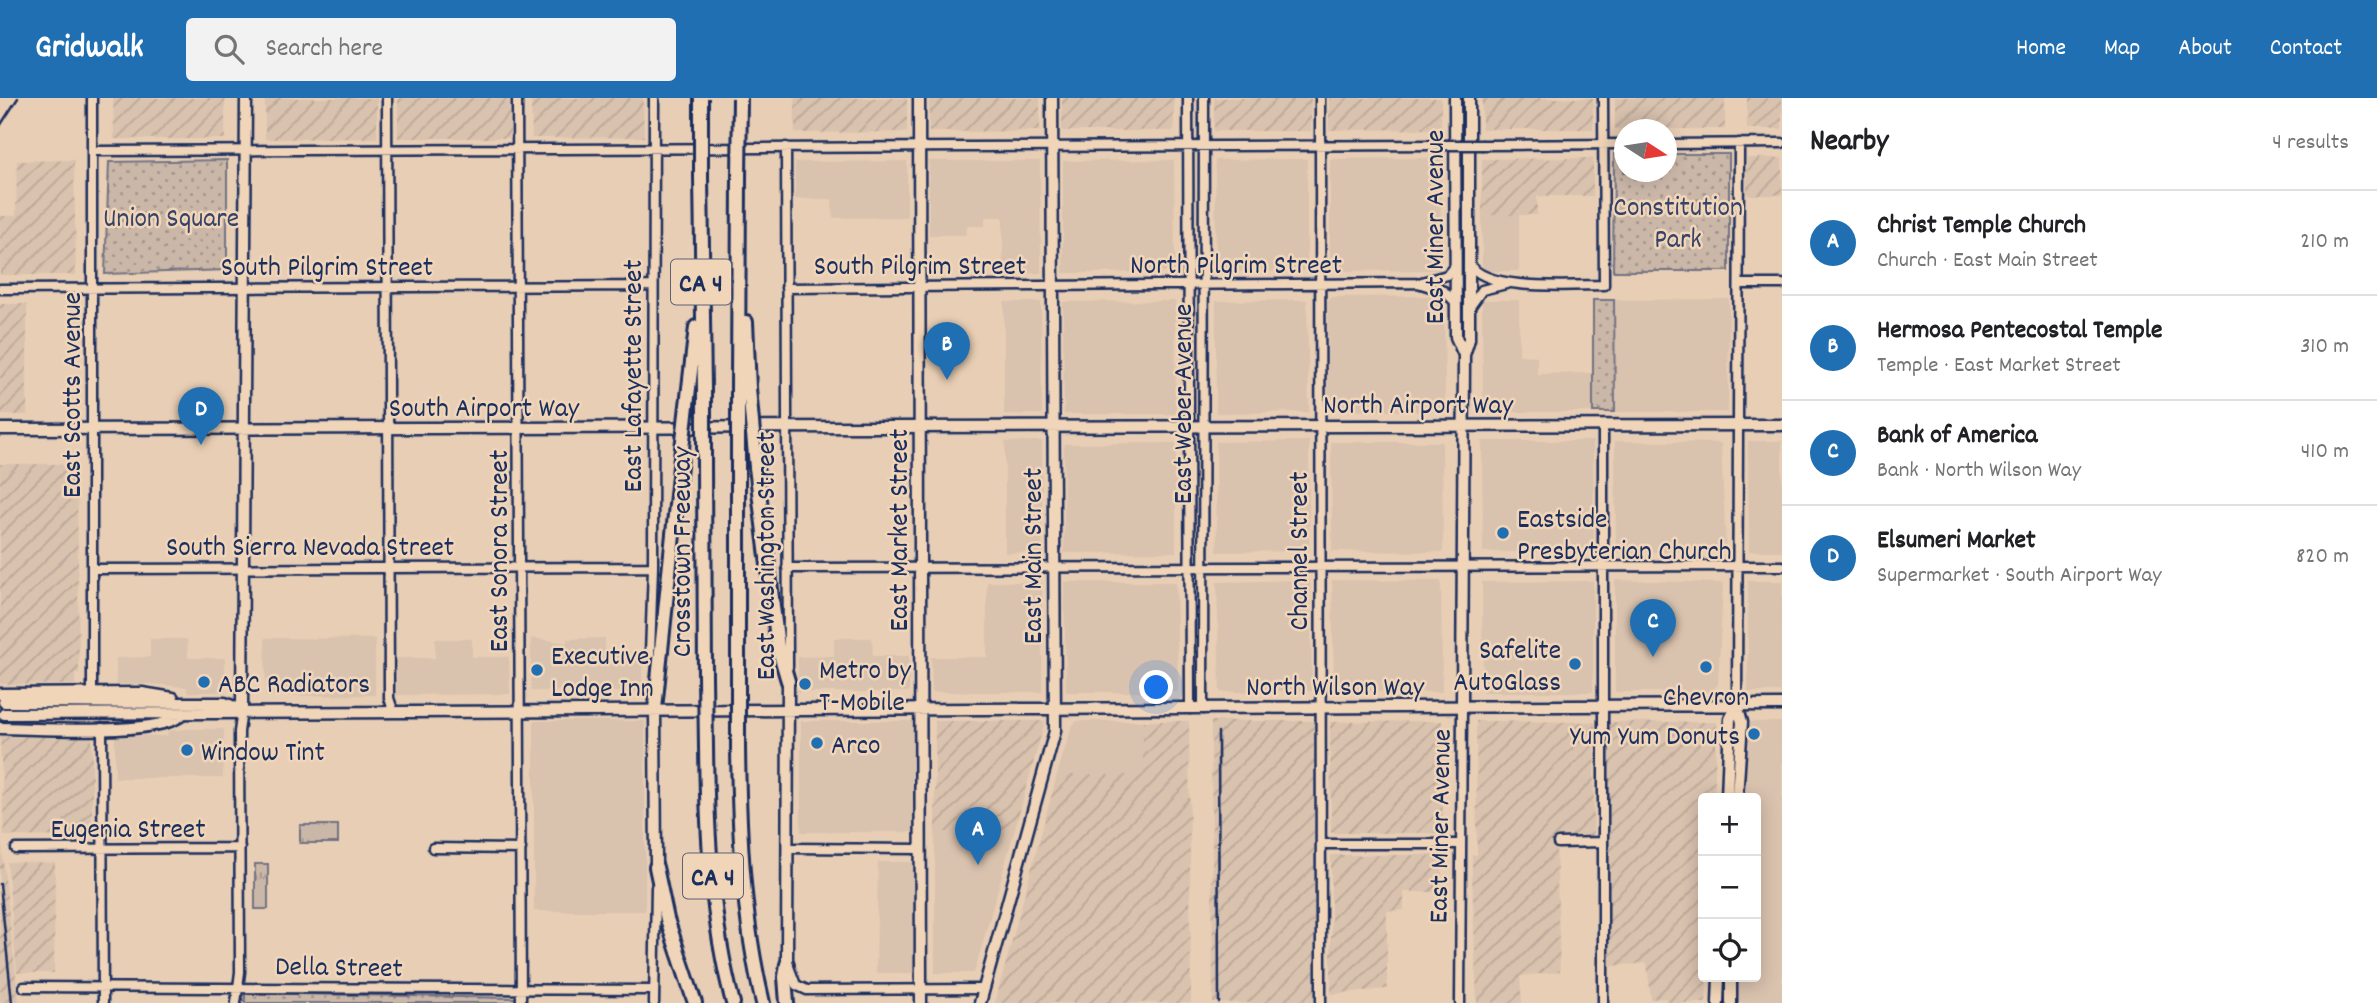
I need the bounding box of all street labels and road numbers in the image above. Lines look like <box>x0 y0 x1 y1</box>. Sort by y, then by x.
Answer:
street label: East Miner Avenue <box>1418 130 1458 324</box>
street label: North Pilgrim Street <box>1130 248 1342 288</box>
street label: South Pilgrim Street <box>814 249 1026 289</box>
street label: South Pilgrim Street <box>221 250 433 290</box>
street label: East Lafayette Street <box>616 259 656 493</box>
road number: CA 4 <box>671 260 731 304</box>
street label: East Scotts Avenue <box>55 292 95 498</box>
street label: East Weber Avenue <box>1166 304 1206 504</box>
street label: North Airport Way <box>1323 388 1514 428</box>
street label: South Airport Way <box>389 391 580 431</box>
street label: East Market Street <box>882 429 922 631</box>
street label: East Washington Street <box>749 432 789 680</box>
street label: Crosstown Freeway <box>665 446 705 657</box>
street label: East Sonora Street <box>482 450 522 652</box>
street label: East Main Street <box>1016 468 1056 644</box>
street label: Channel Street <box>1282 471 1322 631</box>
street label: South Sierra Nevada Street <box>166 530 454 570</box>
street label: North Wilson Way <box>1246 670 1425 710</box>
street label: East Miner Avenue <box>1421 728 1465 924</box>
street label: Eugenia Street <box>50 812 206 852</box>
road number: CA 4 <box>683 854 743 898</box>
street label: Della Street <box>275 949 403 991</box>

